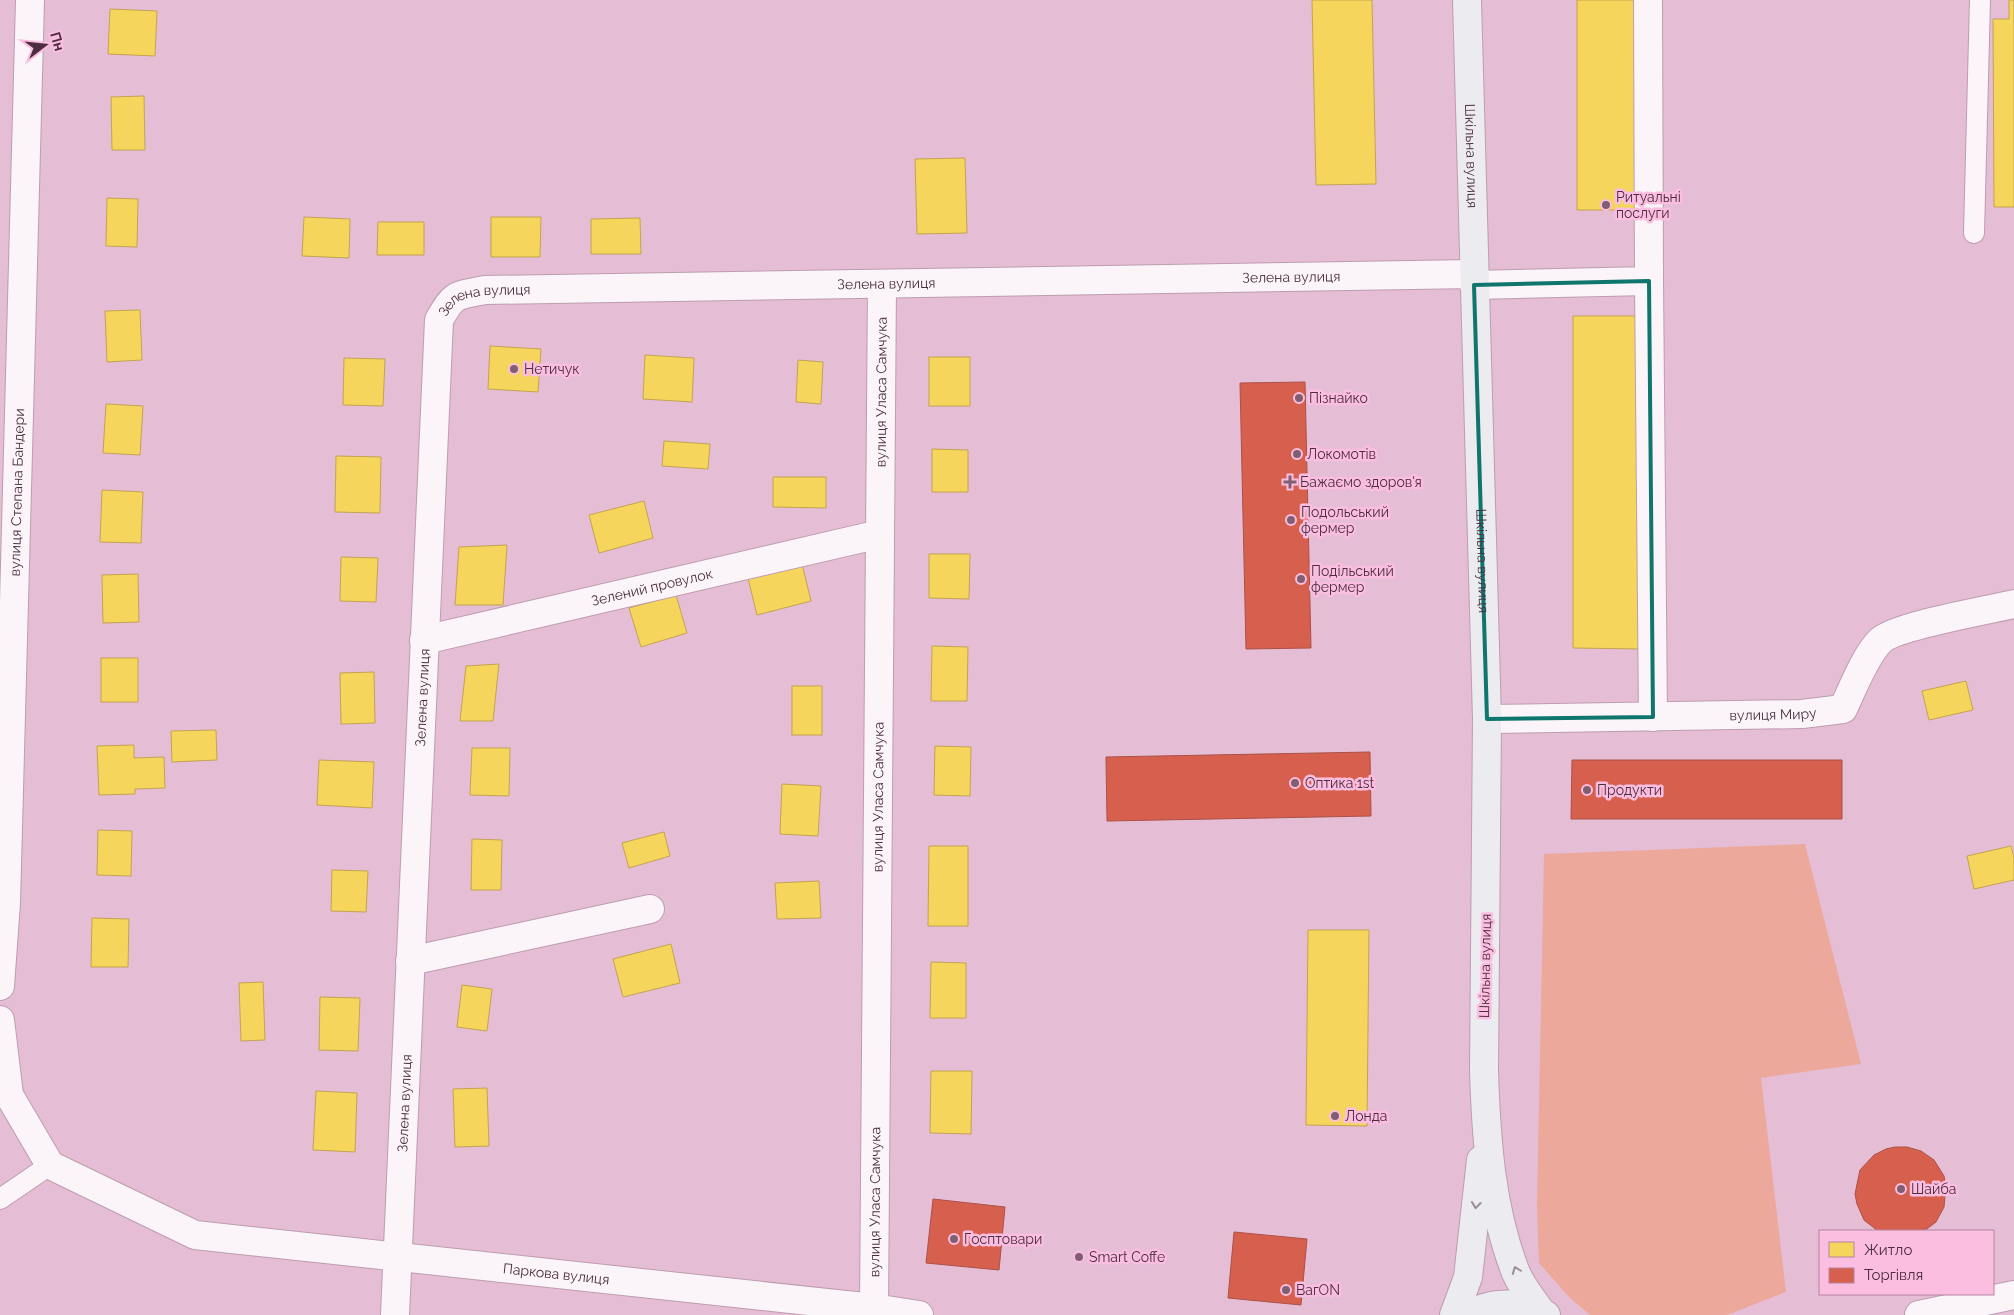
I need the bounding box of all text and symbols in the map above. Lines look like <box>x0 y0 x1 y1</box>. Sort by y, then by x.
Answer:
north arrow <box>20 20 70 70</box>
text: Пн <box>47 30 68 53</box>
street label: Шкільна вулиця <box>1462 103 1481 208</box>
place label: Ритуальнi послуги <box>1616 189 1681 221</box>
marker: Ритуальнi послуги <box>1600 199 1612 211</box>
street label: Зелена вулиця <box>1242 268 1341 286</box>
street label: Зелена вулиця <box>837 275 936 292</box>
street label: Зелена вулиця <box>435 281 531 319</box>
street label: вулиця Уласа Самчука <box>873 317 890 467</box>
place label: Нетичук <box>524 361 580 377</box>
marker: Нетичук <box>508 363 520 375</box>
place label: Пiзнайко <box>1309 390 1368 406</box>
marker: Пiзнайко <box>1293 392 1305 404</box>
street label: вулиця Степана Бандери <box>7 408 27 577</box>
place label: Локомотiв <box>1307 446 1376 462</box>
marker: Локомотiв <box>1291 448 1303 460</box>
place label: Бажаємо здоров'я <box>1300 474 1422 490</box>
marker: Бажаємо здоров'я <box>1284 476 1296 488</box>
place label: Подольський фермер <box>1301 504 1389 536</box>
street label: Шкільна вулиця <box>1473 508 1492 613</box>
marker: Подольський фермер <box>1285 514 1297 526</box>
place label: Подільський фермер <box>1311 563 1394 595</box>
street label: Зелений провулок <box>590 565 714 609</box>
marker: Подільський фермер <box>1295 573 1307 585</box>
street label: Зелена вулиця <box>412 648 432 747</box>
street label: вулиця Миру <box>1729 704 1818 723</box>
street label: вулиця Уласа Самчука <box>869 722 887 872</box>
place label: Оптика 1st <box>1305 775 1375 791</box>
marker: Оптика 1st <box>1289 777 1301 789</box>
place label: Продукти <box>1597 782 1662 798</box>
marker: Продукти <box>1581 784 1593 796</box>
street label: Шкільна вулиця <box>1476 914 1494 1018</box>
street label: Зелена вулиця <box>394 1054 415 1153</box>
place label: Лонда <box>1345 1108 1387 1124</box>
marker: Лонда <box>1329 1110 1341 1122</box>
street label: вулиця Уласа Самчука <box>866 1127 883 1277</box>
place label: Шайба <box>1911 1181 1956 1197</box>
marker: Шайба <box>1895 1183 1907 1195</box>
one-way arrow <box>1471 1201 1482 1209</box>
legend <box>1819 1230 1994 1295</box>
place label: Госптовари <box>964 1231 1042 1247</box>
marker: Госптовари <box>948 1233 960 1245</box>
text: Житло <box>1864 1241 1912 1259</box>
place label: Smart Coffe <box>1089 1249 1165 1265</box>
marker: Smart Coffe <box>1073 1251 1085 1263</box>
street label: Паркова вулиця <box>502 1260 610 1288</box>
text: Торгівля <box>1864 1266 1923 1284</box>
one-way arrow <box>1512 1267 1522 1275</box>
place label: ВагON <box>1296 1282 1340 1298</box>
marker: ВагON <box>1280 1284 1292 1296</box>

